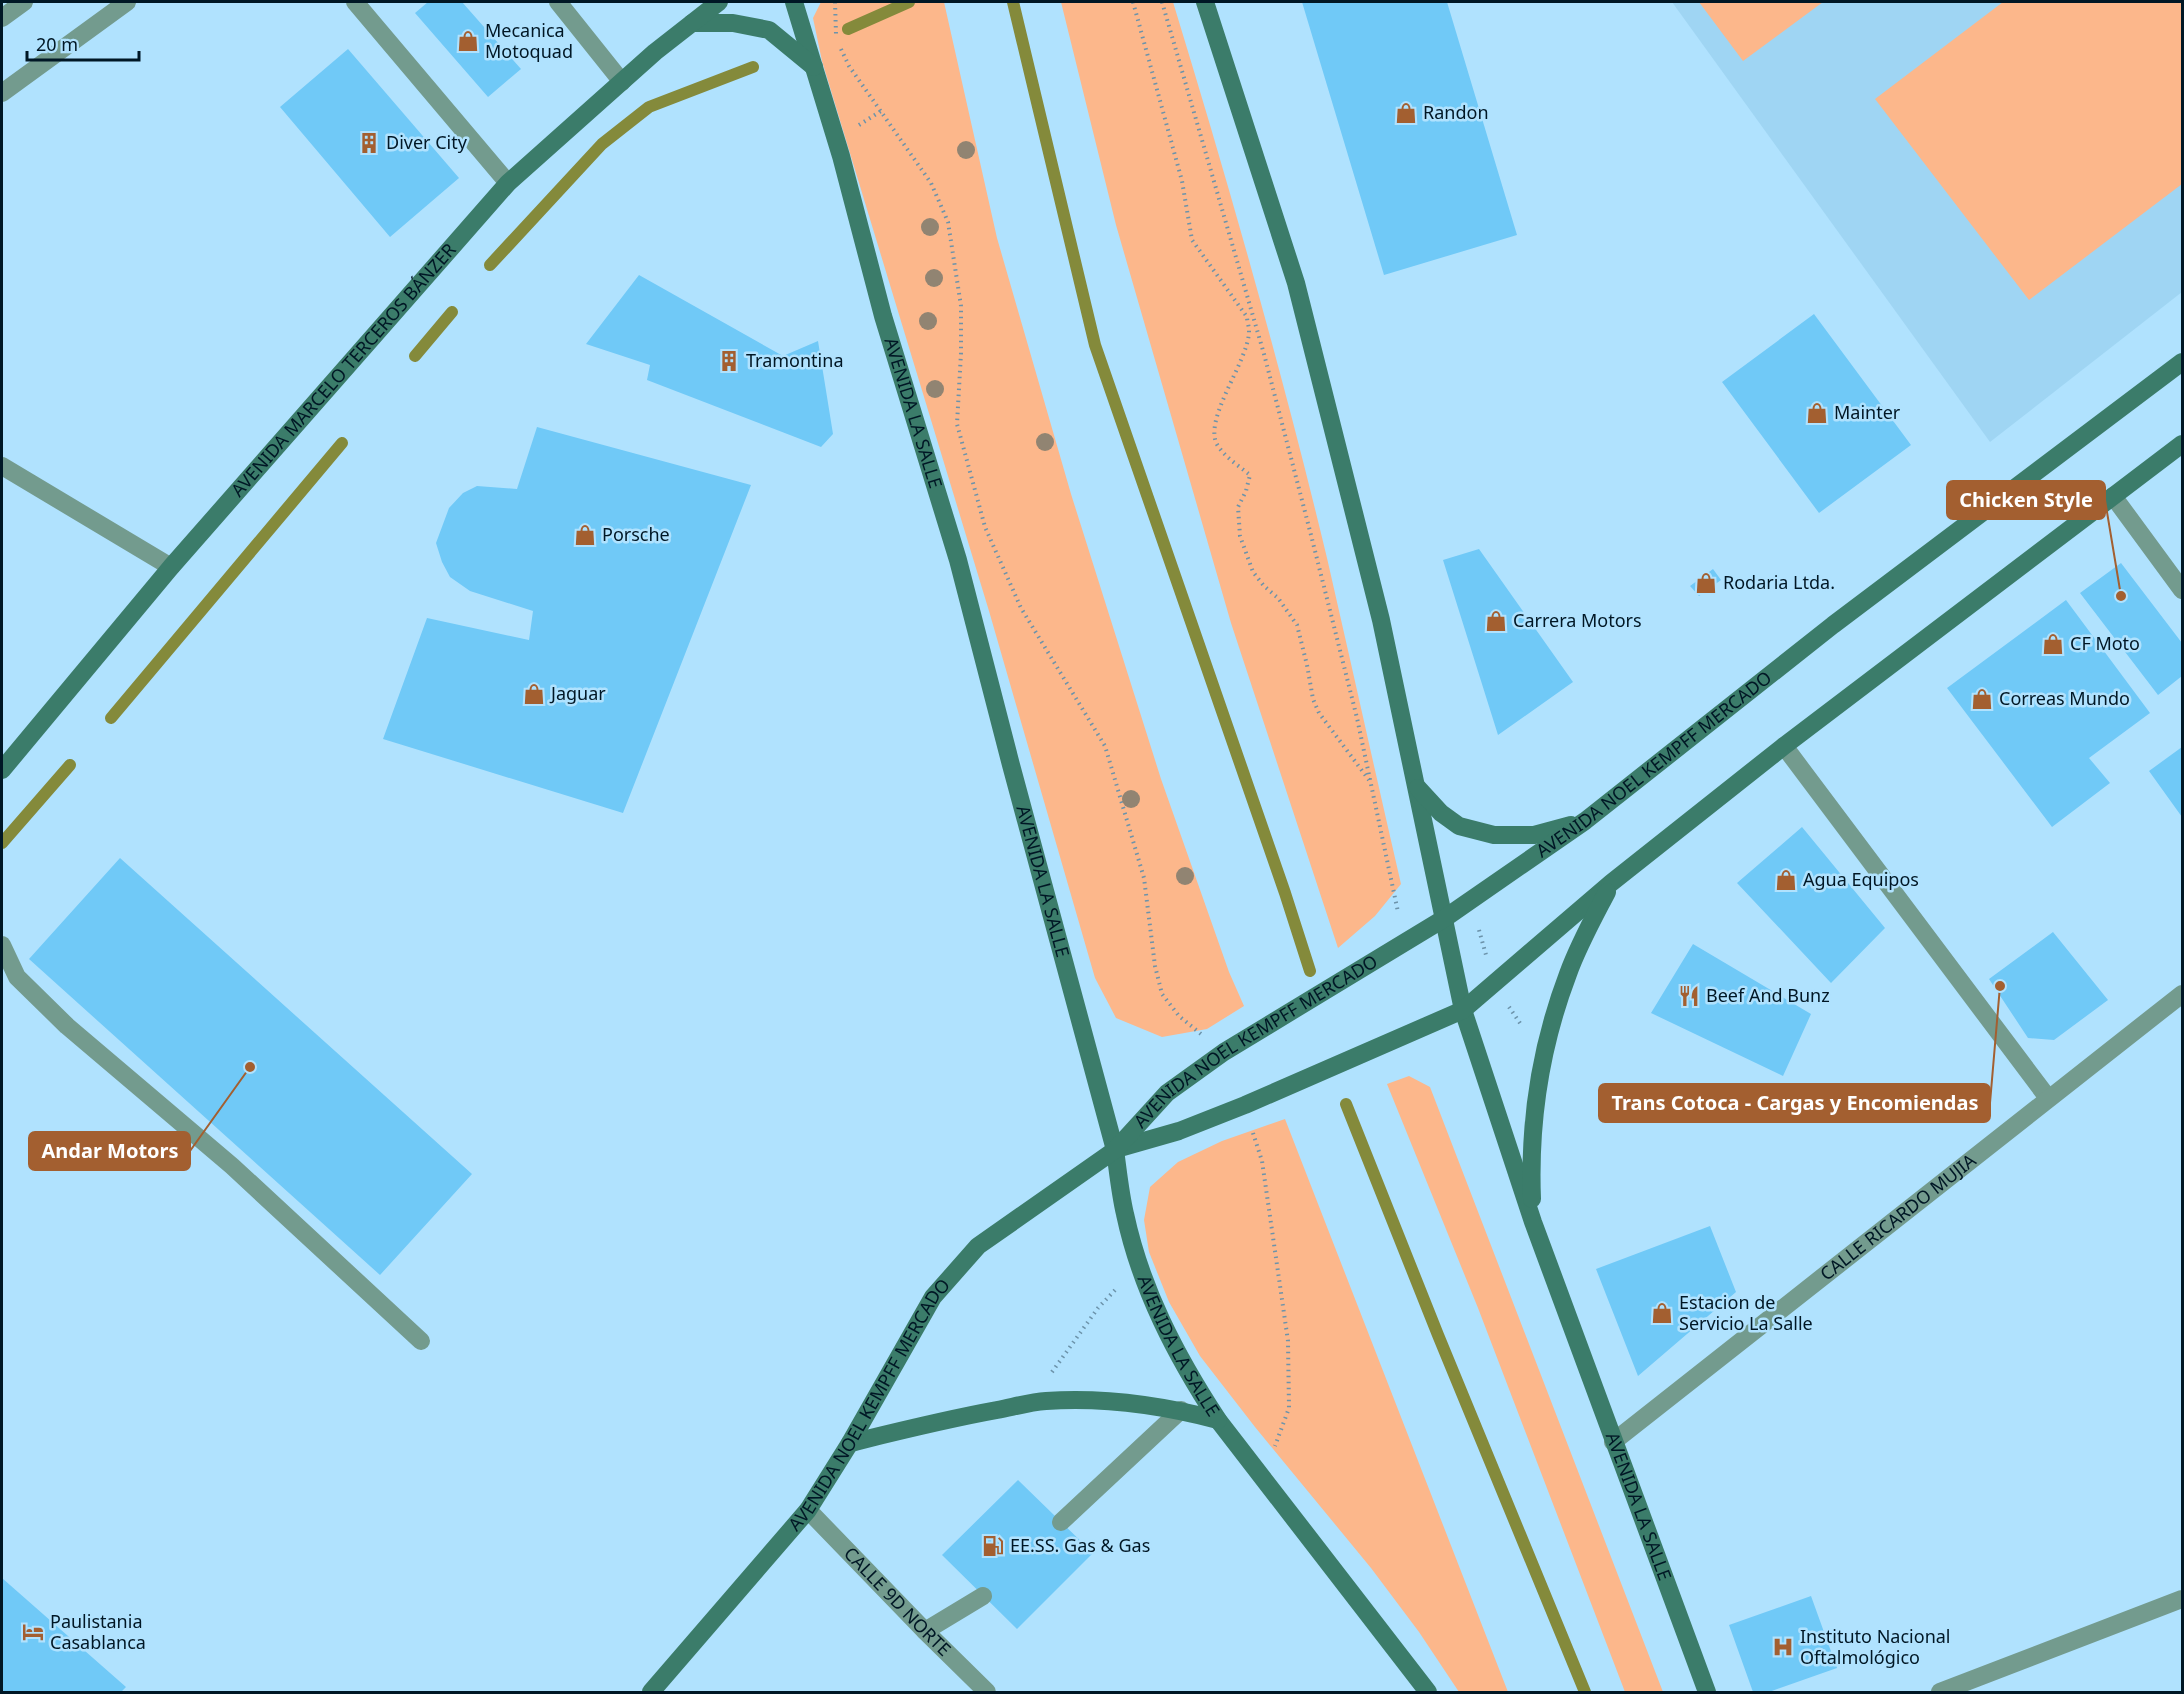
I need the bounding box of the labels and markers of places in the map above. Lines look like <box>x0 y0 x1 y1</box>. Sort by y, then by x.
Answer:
place label: Mecanica Motoquad <box>485 18 573 63</box>
shop icon: Mecanica Motoquad <box>456 29 480 53</box>
place label: Randon <box>1423 100 1489 124</box>
shop icon: Randon <box>1394 101 1418 125</box>
place label: Diver City <box>386 130 468 154</box>
building icon: Diver City <box>357 131 381 155</box>
place label: Tramontina <box>746 348 844 372</box>
building icon: Tramontina <box>717 349 741 373</box>
place label: Mainter <box>1834 400 1901 424</box>
shop icon: Mainter <box>1805 401 1829 425</box>
callout: Chicken Style <box>1947 481 2105 519</box>
place label: Porsche <box>602 522 670 546</box>
shop icon: Porsche <box>573 523 597 547</box>
place label: Rodaria Ltda. <box>1723 570 1835 594</box>
shop icon: Rodaria Ltda. <box>1694 571 1718 595</box>
place label: Carrera Motors <box>1513 608 1642 632</box>
shop icon: Carrera Motors <box>1484 609 1508 633</box>
place label: CF Moto <box>2070 631 2140 655</box>
shop icon: CF Moto <box>2041 632 2065 656</box>
place label: Jaguar <box>549 681 606 705</box>
shop icon: Jaguar <box>522 682 546 706</box>
place label: Correas Mundo <box>1999 686 2130 710</box>
shop icon: Correas Mundo <box>1970 687 1994 711</box>
place label: Agua Equipos <box>1803 867 1919 891</box>
shop icon: Agua Equipos <box>1774 868 1798 892</box>
place label: Beef And Bunz <box>1706 983 1830 1007</box>
restaurant icon: Beef And Bunz <box>1677 984 1701 1008</box>
callout: Trans Cotoca - Cargas y Encomiendas <box>1599 1084 1990 1122</box>
callout: Andar Motors <box>29 1132 190 1170</box>
place label: Estacion de Servicio La Salle <box>1679 1290 1813 1335</box>
shop icon: Estacion de Servicio La Salle <box>1650 1301 1674 1325</box>
place label: EE.SS. Gas & Gas <box>1010 1533 1150 1557</box>
fuel station icon: EE.SS. Gas & Gas <box>981 1534 1005 1558</box>
place label: Paulistania Casablanca <box>50 1609 146 1654</box>
hotel icon: Paulistania Casablanca <box>21 1620 45 1644</box>
place label: Instituto Nacional Oftalmológico <box>1800 1624 1951 1669</box>
hospital icon: Instituto Nacional Oftalmológico <box>1771 1635 1795 1659</box>

